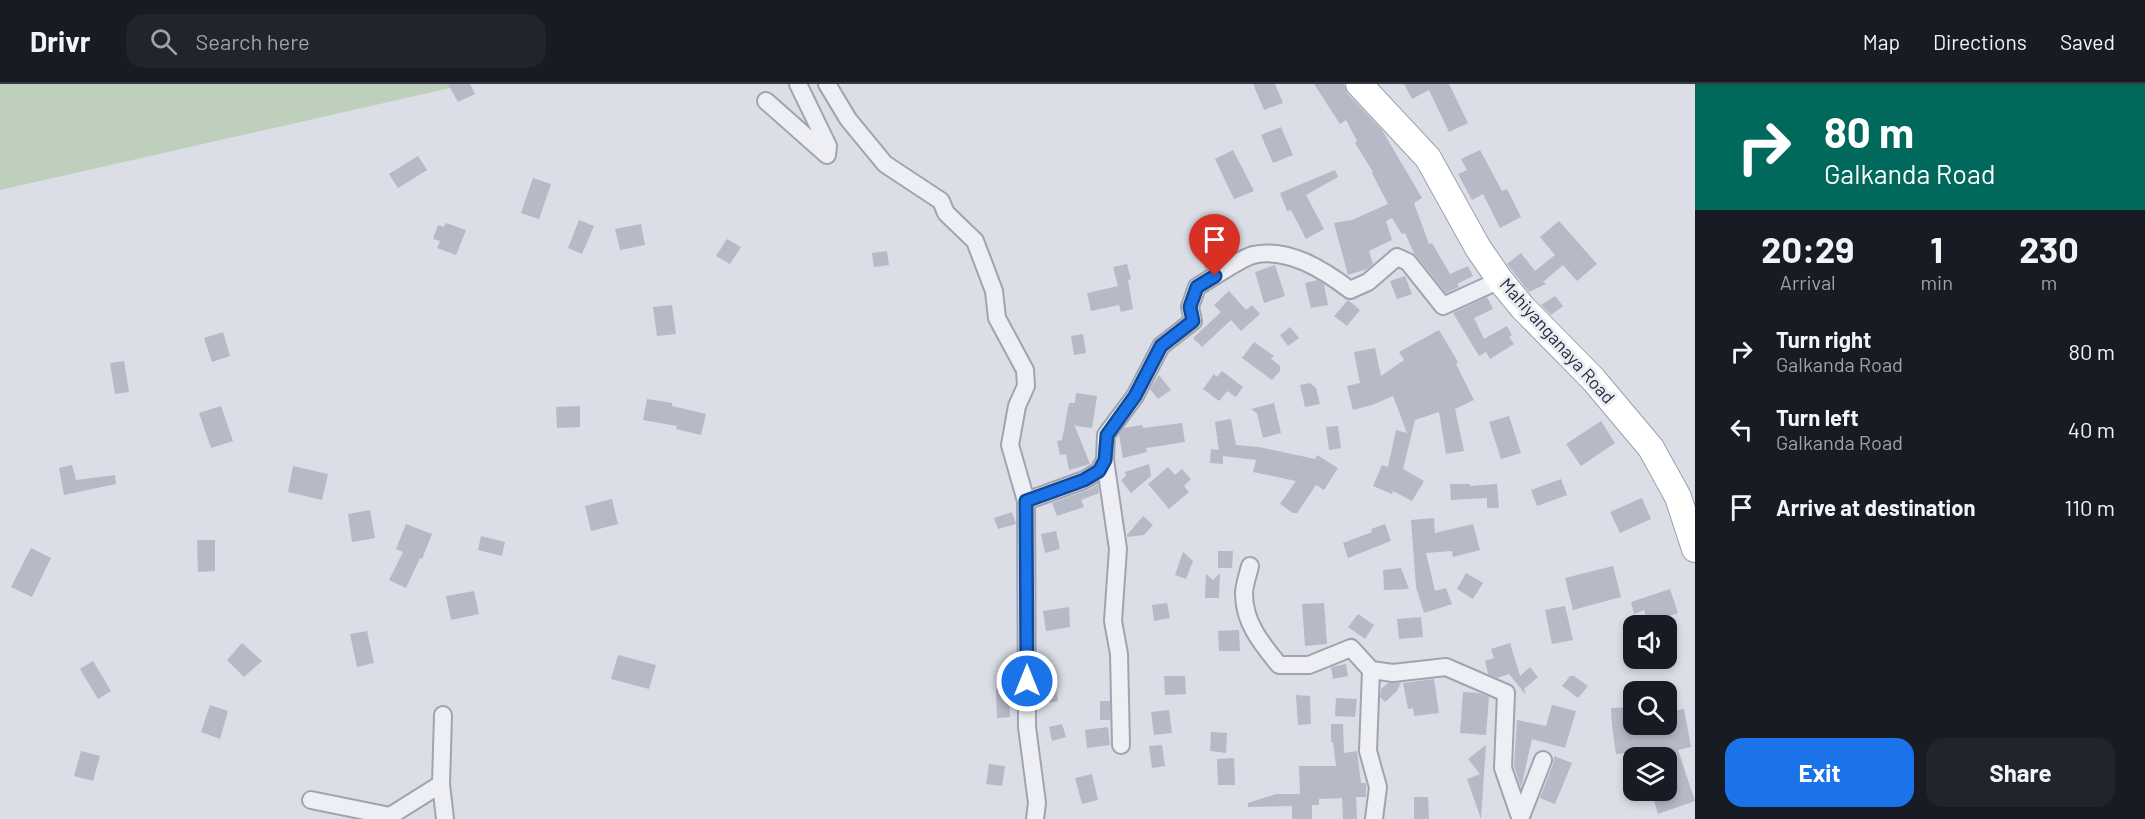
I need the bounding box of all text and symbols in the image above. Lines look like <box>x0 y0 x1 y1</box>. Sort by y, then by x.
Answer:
search box <box>126 14 546 68</box>
text: Drivr <box>30 24 90 58</box>
icon: search <box>147 25 180 58</box>
text: Search here <box>195 28 310 54</box>
text: Map <box>1863 29 1900 54</box>
text: Directions <box>1933 29 2027 54</box>
text: Saved <box>2060 29 2115 54</box>
text: 80 m <box>1824 106 1914 156</box>
icon: right <box>1725 108 1803 186</box>
text: Galkanda Road <box>1824 157 1995 189</box>
pin <box>1189 214 1240 276</box>
icon: arrive <box>1198 223 1231 256</box>
text: 20:29 <box>1761 227 1854 270</box>
text: 1 <box>1930 227 1943 270</box>
text: 230 <box>2019 227 2079 270</box>
text: Arrival <box>1780 270 1836 294</box>
text: min <box>1921 270 1953 294</box>
text: m <box>2041 270 2057 294</box>
street label: Mahiyanganaya Road <box>1495 273 1620 408</box>
text: Turn right <box>1776 326 1871 352</box>
icon: right <box>1725 335 1758 368</box>
text: 80 m <box>2069 338 2115 364</box>
text: Galkanda Road <box>1776 352 1903 376</box>
text: Turn left <box>1776 404 1859 430</box>
icon: left <box>1725 413 1758 446</box>
text: 40 m <box>2068 416 2115 442</box>
text: Galkanda Road <box>1776 430 1903 454</box>
icon: arrive <box>1725 491 1758 524</box>
text: Arrive at destination <box>1776 494 1975 520</box>
text: 110 m <box>2065 494 2115 520</box>
map controls <box>1623 615 1677 801</box>
button: sound <box>1623 615 1677 669</box>
position arrow <box>995 649 1059 713</box>
button: search <box>1623 681 1677 735</box>
button: Exit <box>1725 738 1914 807</box>
button: Share <box>1926 738 2115 807</box>
button: layers <box>1623 747 1677 801</box>

